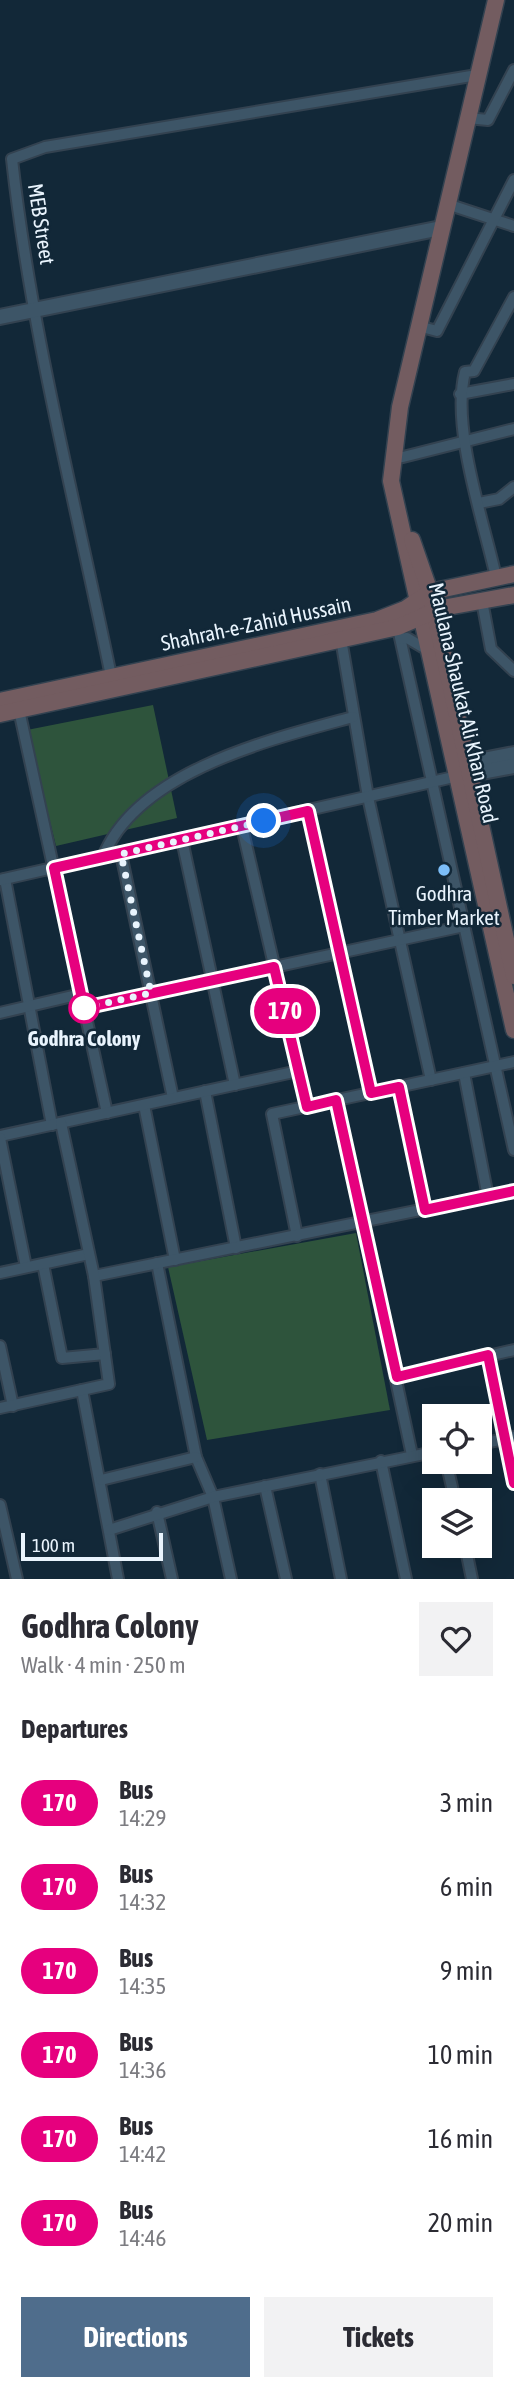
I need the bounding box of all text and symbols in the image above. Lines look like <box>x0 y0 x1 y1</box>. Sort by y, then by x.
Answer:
street label: MEB Street <box>24 182 60 266</box>
street label: Maulana Shaukat Ali Khan Road <box>425 580 503 825</box>
street label: Shahrah-e-Zahid Hussain <box>159 591 353 655</box>
your location <box>246 803 281 838</box>
marker: Godhra Timber Market <box>436 862 452 878</box>
place label: Godhra Timber Market <box>388 881 500 929</box>
line badge: 170 <box>245 988 325 1034</box>
marker: Godhra Colony <box>69 993 99 1023</box>
text: 170 <box>268 997 302 1024</box>
place label: Godhra Colony <box>28 1026 141 1050</box>
map controls <box>422 1404 492 1558</box>
button: locate <box>422 1404 492 1474</box>
button: layers <box>422 1488 492 1558</box>
scale bar <box>21 1530 163 1562</box>
text: 100 m <box>32 1534 75 1556</box>
button: heart <box>419 1602 493 1676</box>
text: Godhra Colony <box>21 1607 198 1645</box>
text: Walk · 4 min · 250 m <box>21 1652 185 1678</box>
text: Departures <box>21 1714 128 1744</box>
text: Bus <box>119 1775 153 1805</box>
text: 3 min <box>440 1788 493 1818</box>
text: 170 <box>43 1789 76 1816</box>
text: 14:29 <box>119 1805 166 1831</box>
text: Bus <box>119 1859 153 1889</box>
text: 6 min <box>440 1872 493 1902</box>
text: 170 <box>43 1873 76 1900</box>
text: 14:32 <box>119 1889 166 1915</box>
text: Bus <box>119 1943 153 1973</box>
text: 9 min <box>440 1956 493 1986</box>
text: 170 <box>43 1957 76 1984</box>
text: 14:35 <box>119 1973 166 1999</box>
text: Bus <box>119 2027 153 2057</box>
text: 10 min <box>428 2040 493 2070</box>
text: 170 <box>43 2041 76 2068</box>
text: 14:36 <box>119 2057 166 2083</box>
text: Bus <box>119 2111 153 2141</box>
text: 16 min <box>428 2124 493 2154</box>
text: 170 <box>43 2125 76 2152</box>
text: 14:42 <box>119 2141 166 2167</box>
text: Bus <box>119 2195 153 2225</box>
text: 20 min <box>428 2208 493 2238</box>
text: 170 <box>43 2209 76 2236</box>
text: 14:46 <box>119 2225 166 2251</box>
button: Directions <box>21 2297 250 2377</box>
button: Tickets <box>264 2297 493 2377</box>

